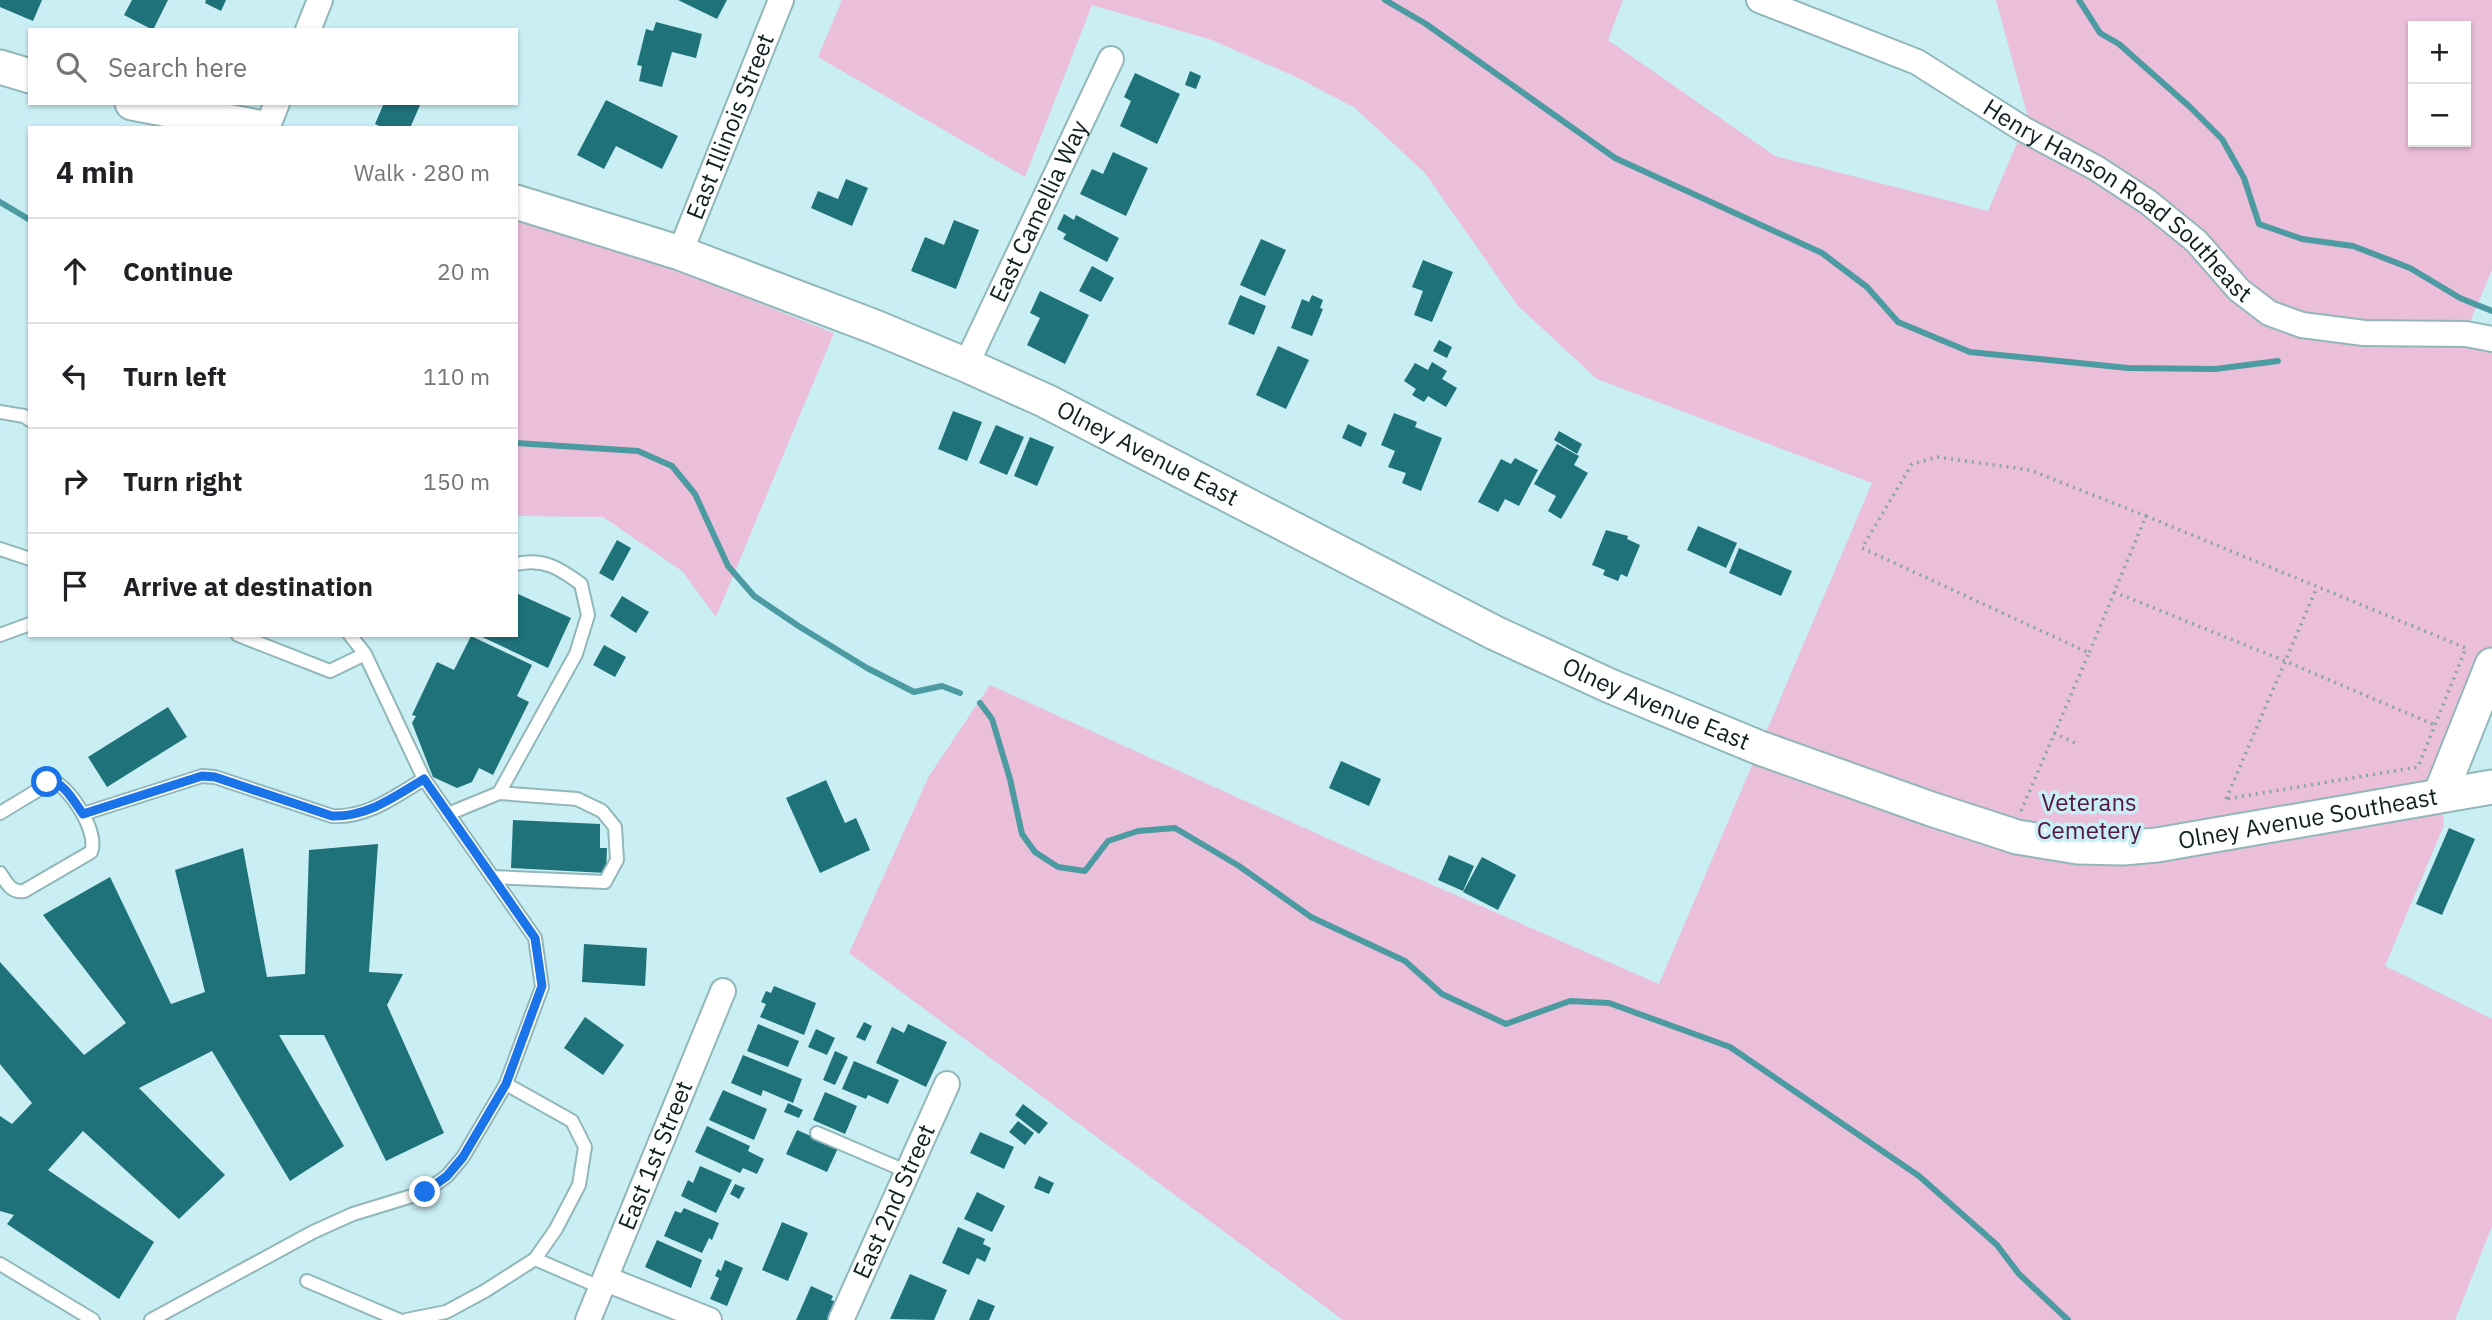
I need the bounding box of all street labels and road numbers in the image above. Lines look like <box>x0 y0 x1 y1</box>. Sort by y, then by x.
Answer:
street label: East Illinois Street <box>678 29 781 224</box>
street label: Henry Hanson Road Southeast <box>1978 91 2259 309</box>
street label: East Camellia Way <box>981 115 1095 307</box>
street label: Olney Avenue East <box>1052 392 1244 513</box>
street label: Olney Avenue East <box>1557 649 1755 757</box>
street label: Olney Avenue Southeast <box>2175 780 2440 856</box>
street label: East 1st Street <box>610 1076 700 1234</box>
street label: East 2nd Street <box>845 1119 942 1283</box>

